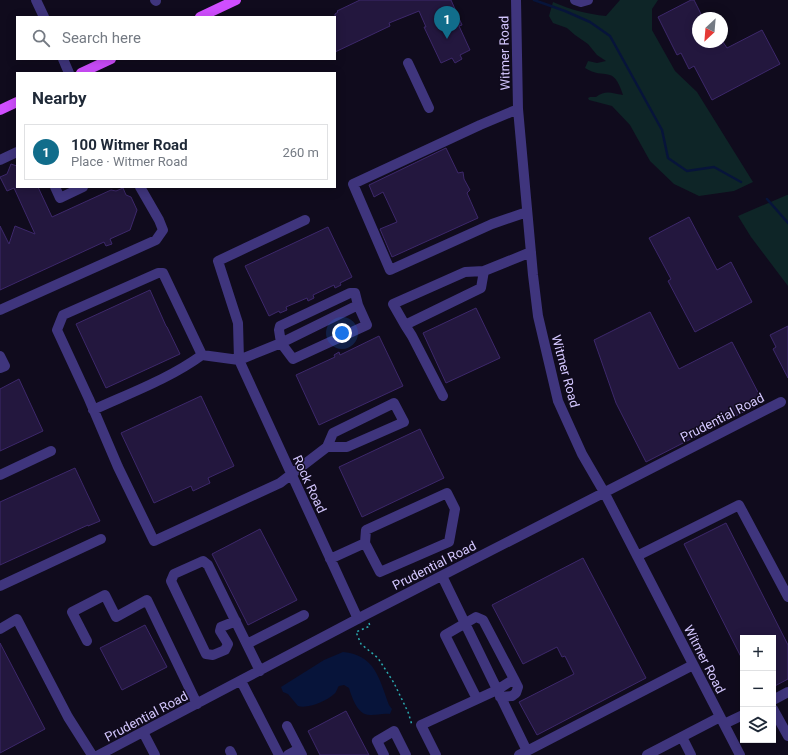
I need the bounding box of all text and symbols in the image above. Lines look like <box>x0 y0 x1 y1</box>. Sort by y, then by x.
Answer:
pin: 1 <box>434 6 460 39</box>
north arrow <box>692 12 728 48</box>
search box <box>16 16 336 60</box>
street label: Witmer Road <box>496 16 513 90</box>
icon: search <box>30 27 52 49</box>
text: Search here <box>62 29 141 47</box>
text: Nearby <box>32 88 87 108</box>
text: 100 Witmer Road <box>71 136 188 154</box>
text: 1 <box>42 145 50 160</box>
text: 260 m <box>282 145 319 160</box>
text: Place · Witmer Road <box>71 154 188 169</box>
your location <box>332 323 352 343</box>
street label: Witmer Road <box>549 333 582 409</box>
street label: Prudential Road <box>678 390 767 445</box>
street label: Rock Road <box>290 453 329 515</box>
street label: Prudential Road <box>390 538 479 593</box>
street label: Witmer Road <box>681 623 728 696</box>
map controls <box>740 635 776 743</box>
button: + <box>740 635 776 671</box>
button: − <box>740 671 776 707</box>
street label: Prudential Road <box>102 688 190 745</box>
button: layers <box>740 707 776 743</box>

